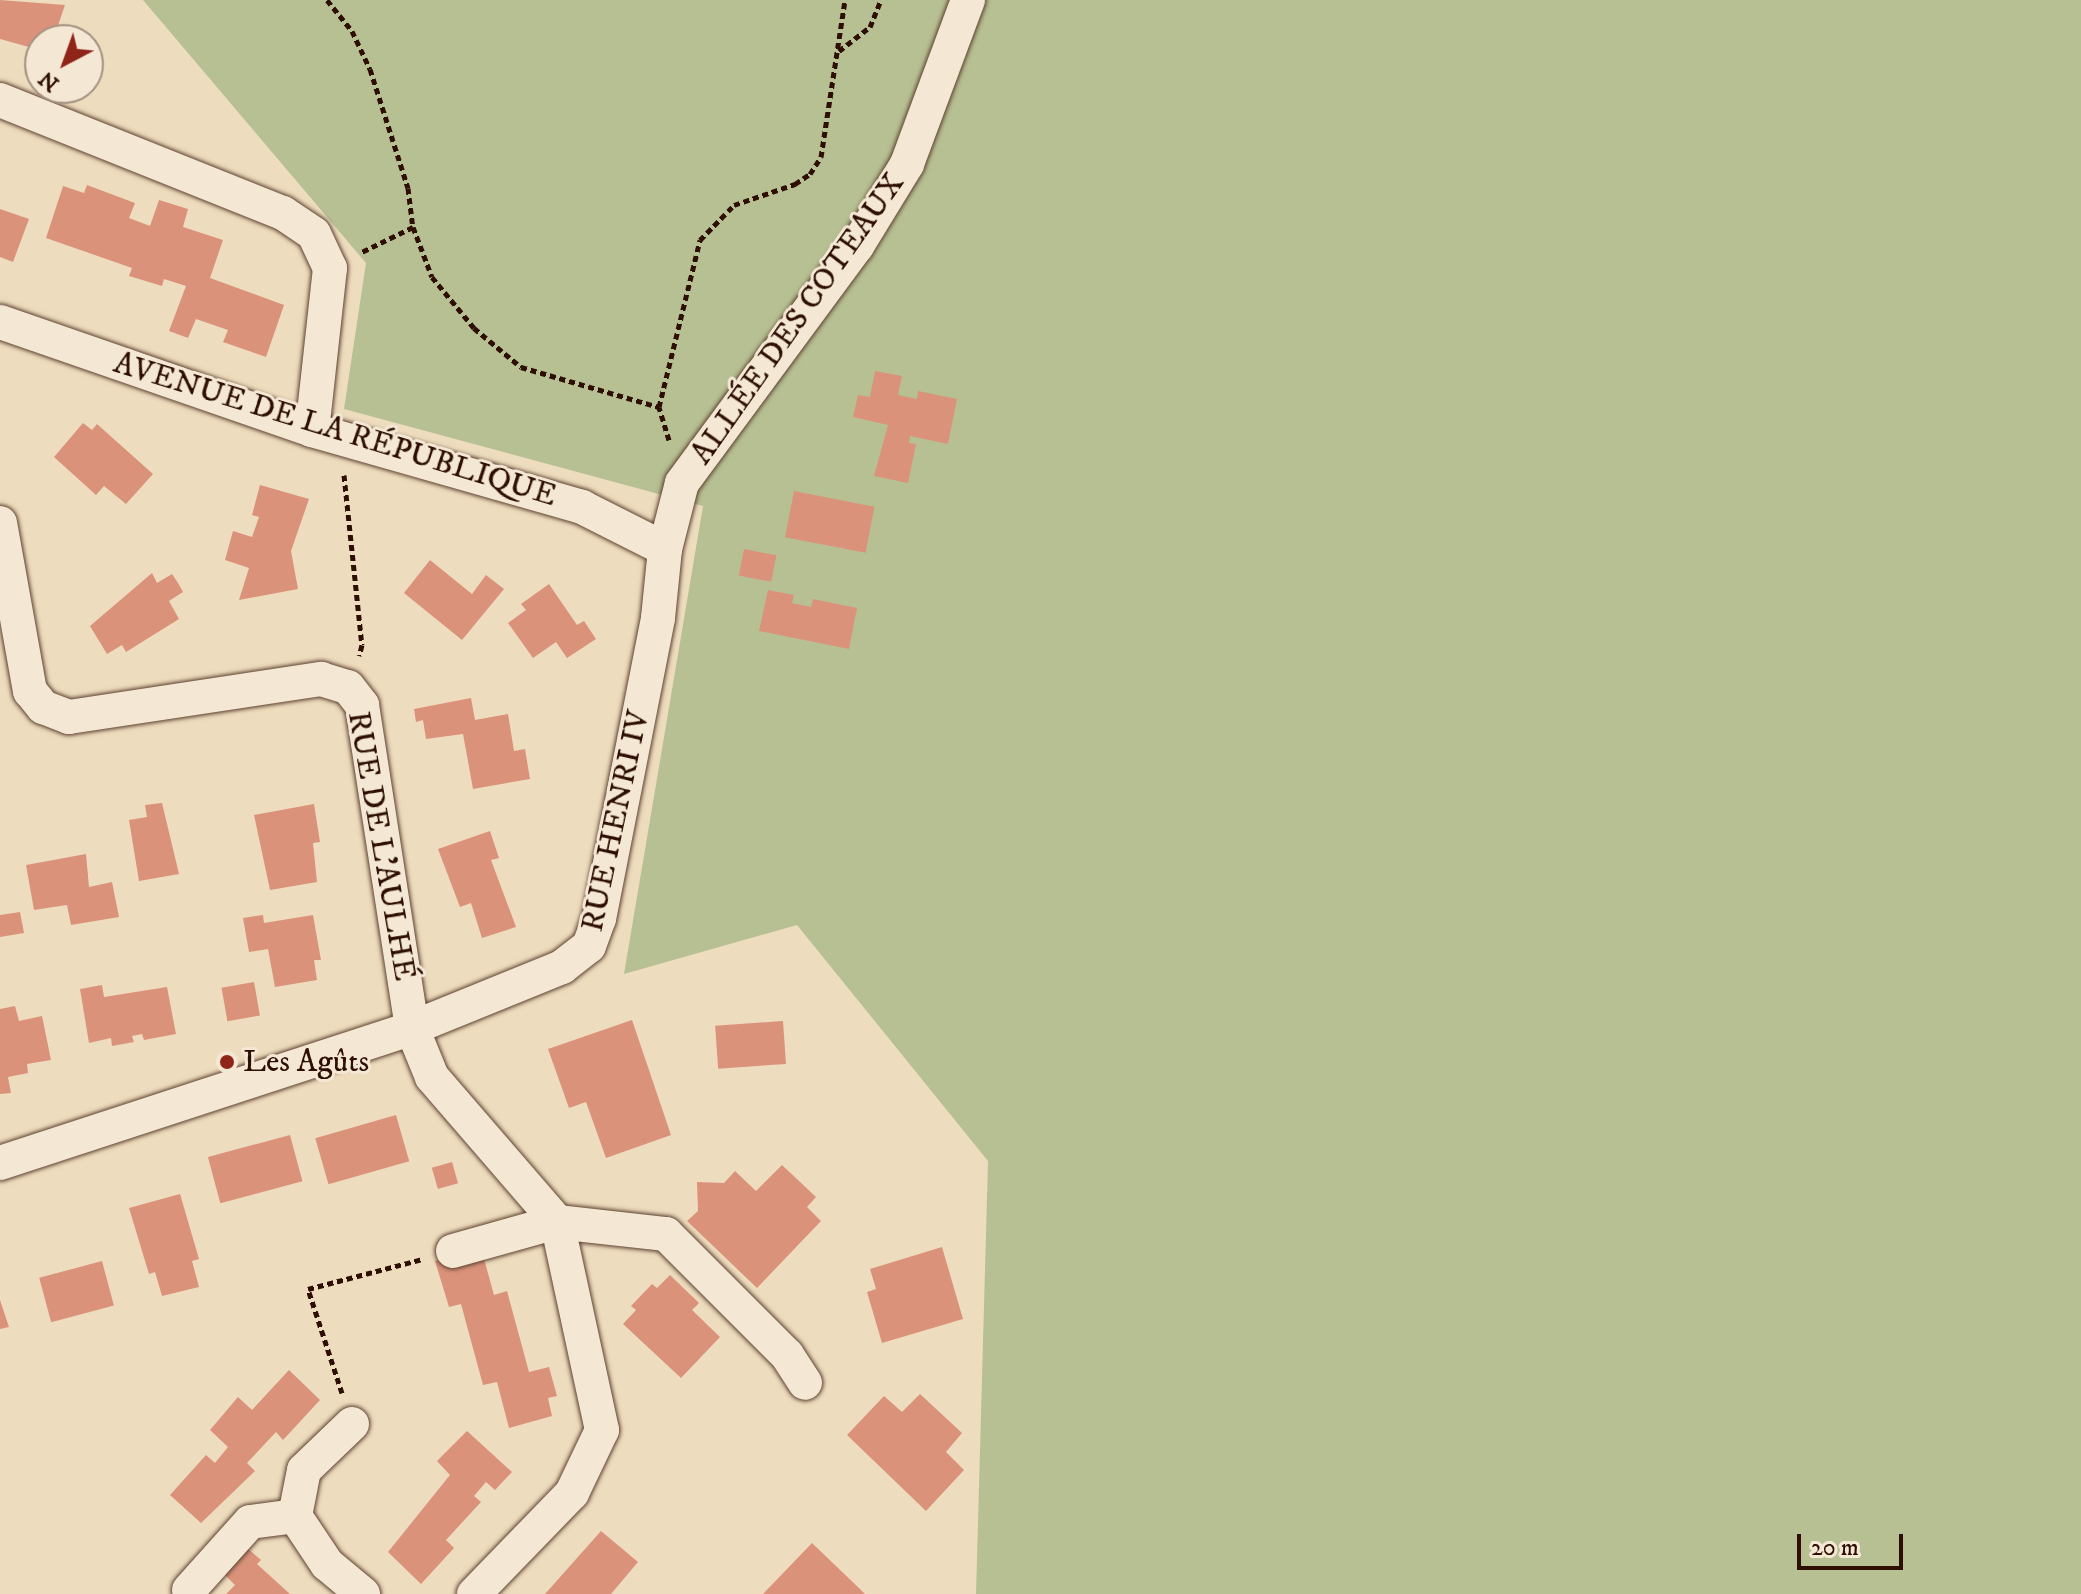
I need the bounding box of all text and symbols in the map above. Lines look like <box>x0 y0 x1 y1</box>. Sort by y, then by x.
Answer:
north arrow <box>24 24 104 104</box>
text: N <box>34 65 65 97</box>
street label: ALLÉE DES COTEAUX <box>683 166 913 472</box>
street label: AVENUE DE LA RÉPUBLIQUE <box>109 344 561 516</box>
street label: RUE HENRI IV <box>574 707 658 935</box>
street label: RUE DE L'AULHÉ <box>338 708 424 984</box>
place label: Les Agûts <box>243 1043 369 1081</box>
marker: Les Agûts <box>218 1053 236 1071</box>
scale bar <box>1801 1518 1907 1568</box>
text: 20 m <box>1811 1533 1859 1563</box>

